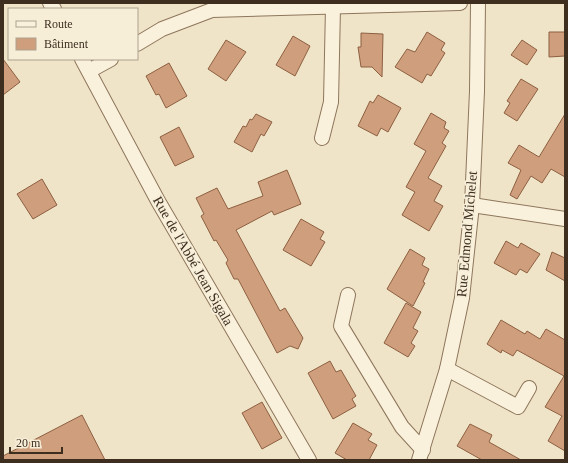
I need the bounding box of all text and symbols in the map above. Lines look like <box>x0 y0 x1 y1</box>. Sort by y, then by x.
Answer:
legend <box>8 8 138 60</box>
text: Route <box>44 17 73 31</box>
text: Bâtiment <box>44 37 89 51</box>
street label: Rue Edmond Michelet <box>454 170 480 298</box>
street label: Rue de l'Abbé Jean Sigala <box>150 194 236 329</box>
scale bar <box>10 429 62 455</box>
text: 20 m <box>16 436 41 450</box>

